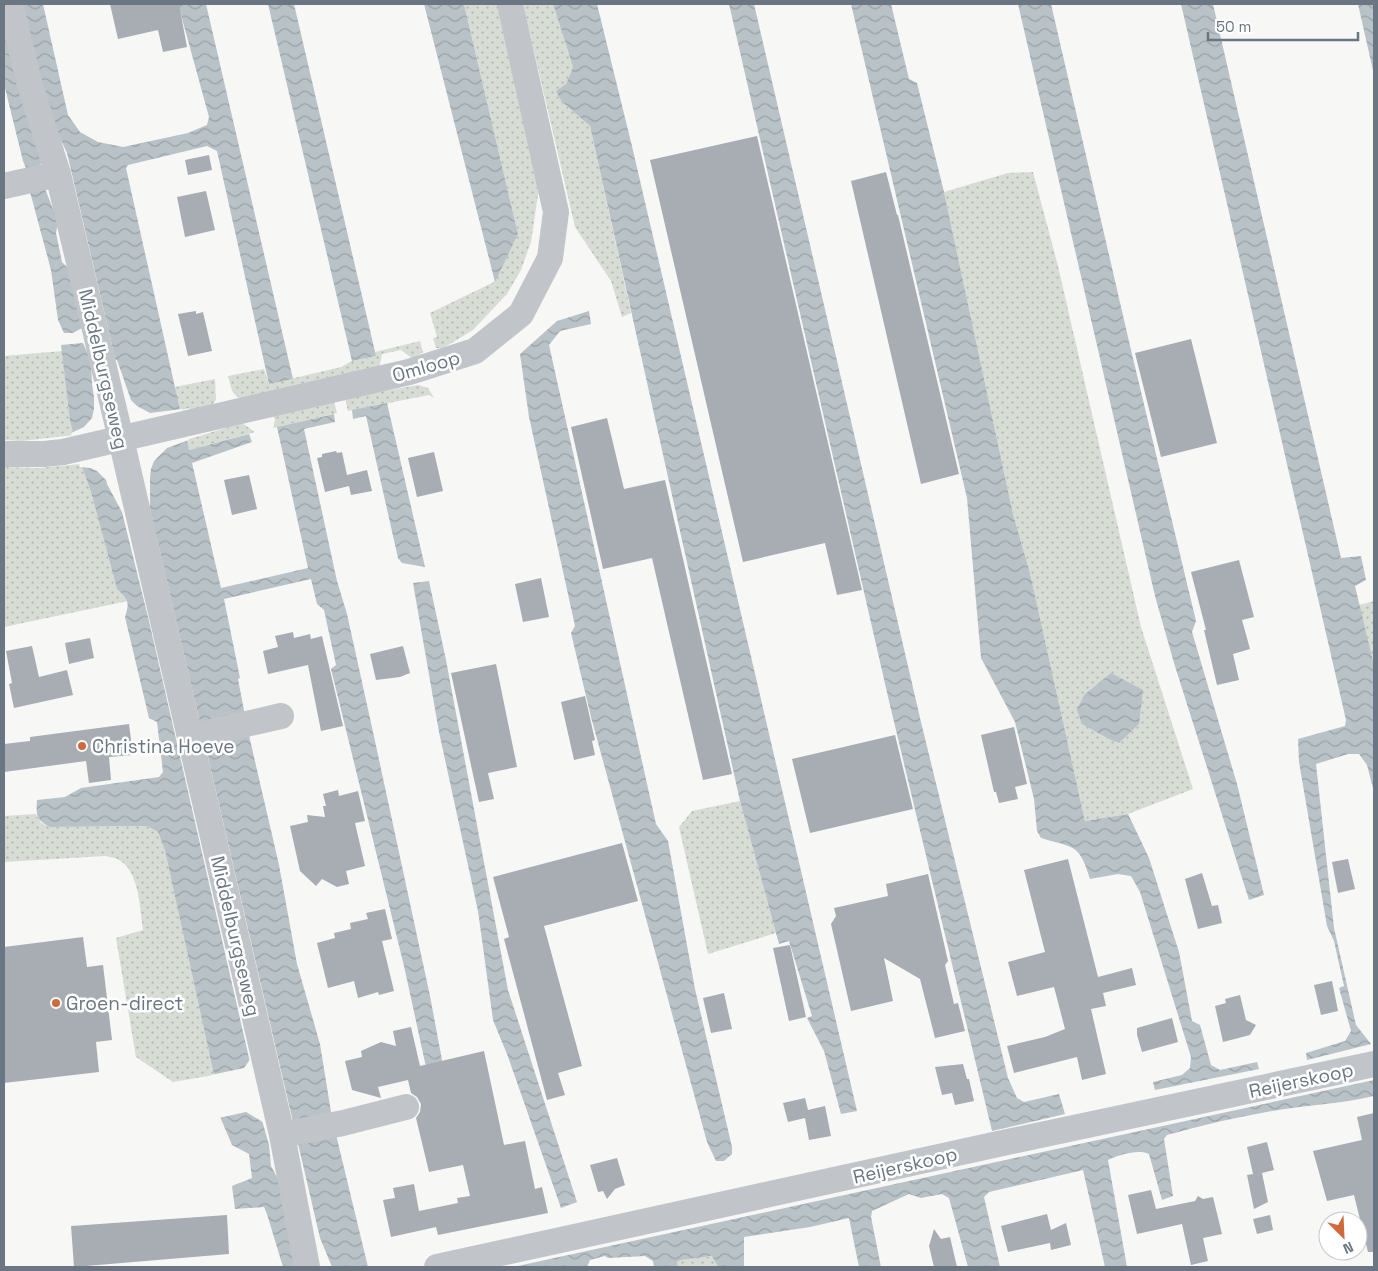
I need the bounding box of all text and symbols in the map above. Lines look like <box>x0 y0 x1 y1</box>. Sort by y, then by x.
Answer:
scale bar <box>1208 10 1358 42</box>
text: 50 m <box>1216 17 1251 36</box>
street label: Middelburgseweg <box>73 286 134 452</box>
street label: Omloop <box>389 345 463 388</box>
place label: Christina Hoeve <box>92 734 234 759</box>
marker: Christina Hoeve <box>76 740 88 752</box>
street label: Middelburgseweg <box>205 853 266 1019</box>
place label: Groen-direct <box>66 991 183 1016</box>
marker: Groen-direct <box>50 997 62 1009</box>
street label: Reijerskoop <box>1247 1057 1356 1104</box>
street label: Reijerskoop <box>851 1141 960 1190</box>
north arrow <box>1318 1211 1368 1261</box>
text: N <box>1340 1238 1356 1258</box>

